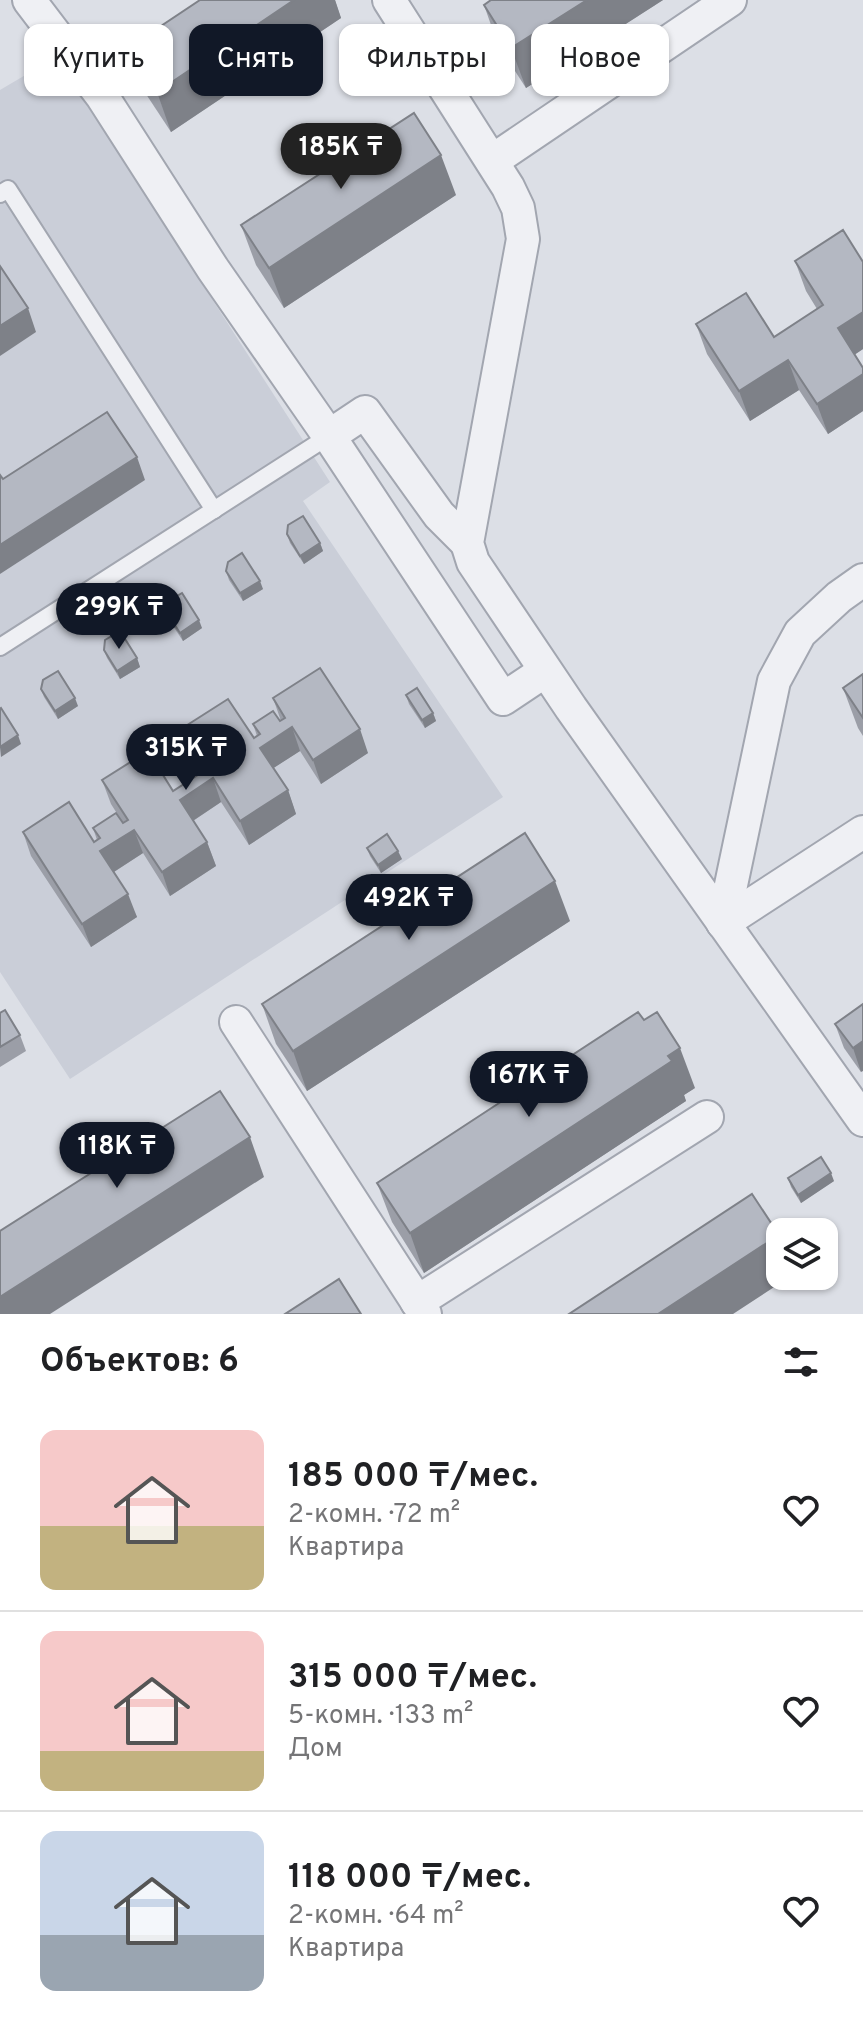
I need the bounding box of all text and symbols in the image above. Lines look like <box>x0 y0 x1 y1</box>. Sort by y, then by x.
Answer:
chip: Купить <box>24 24 173 96</box>
chip: Снять <box>189 24 323 96</box>
chip: Фильтры <box>339 24 515 96</box>
chip: Новое <box>531 24 669 96</box>
pin: 185K ₸ <box>276 123 406 191</box>
text: 185K ₸ <box>299 132 383 165</box>
pin: 299K ₸ <box>54 583 184 651</box>
text: 299K ₸ <box>74 592 164 625</box>
pin: 315K ₸ <box>121 724 251 792</box>
text: 315K ₸ <box>144 733 228 766</box>
pin: 492K ₸ <box>344 874 474 942</box>
text: 492K ₸ <box>364 883 454 916</box>
pin: 167K ₸ <box>464 1051 594 1119</box>
text: 167K ₸ <box>488 1060 570 1093</box>
pin: 118K ₸ <box>52 1122 182 1190</box>
text: 118K ₸ <box>77 1131 157 1164</box>
map controls <box>766 1218 838 1290</box>
button: layers <box>766 1218 838 1290</box>
icon: filters <box>779 1340 823 1384</box>
text: Объектов: 6 <box>40 1341 239 1384</box>
text: 185 000 ₸/мес. <box>288 1456 538 1499</box>
icon: home <box>104 1462 200 1558</box>
icon: heart <box>779 1488 823 1532</box>
text: 2-комн. · 72 m² <box>288 1499 460 1532</box>
text: Квартира <box>288 1532 404 1565</box>
text: 315 000 ₸/мес. <box>288 1657 537 1700</box>
icon: home <box>104 1663 200 1759</box>
icon: heart <box>779 1689 823 1733</box>
text: 5-комн. · 133 m² <box>288 1700 473 1733</box>
text: Дом <box>288 1733 343 1766</box>
text: 118 000 ₸/мес. <box>288 1857 531 1900</box>
icon: home <box>104 1863 200 1959</box>
icon: heart <box>779 1889 823 1933</box>
text: 2-комн. · 64 m² <box>288 1900 464 1933</box>
text: Квартира <box>288 1933 404 1966</box>

